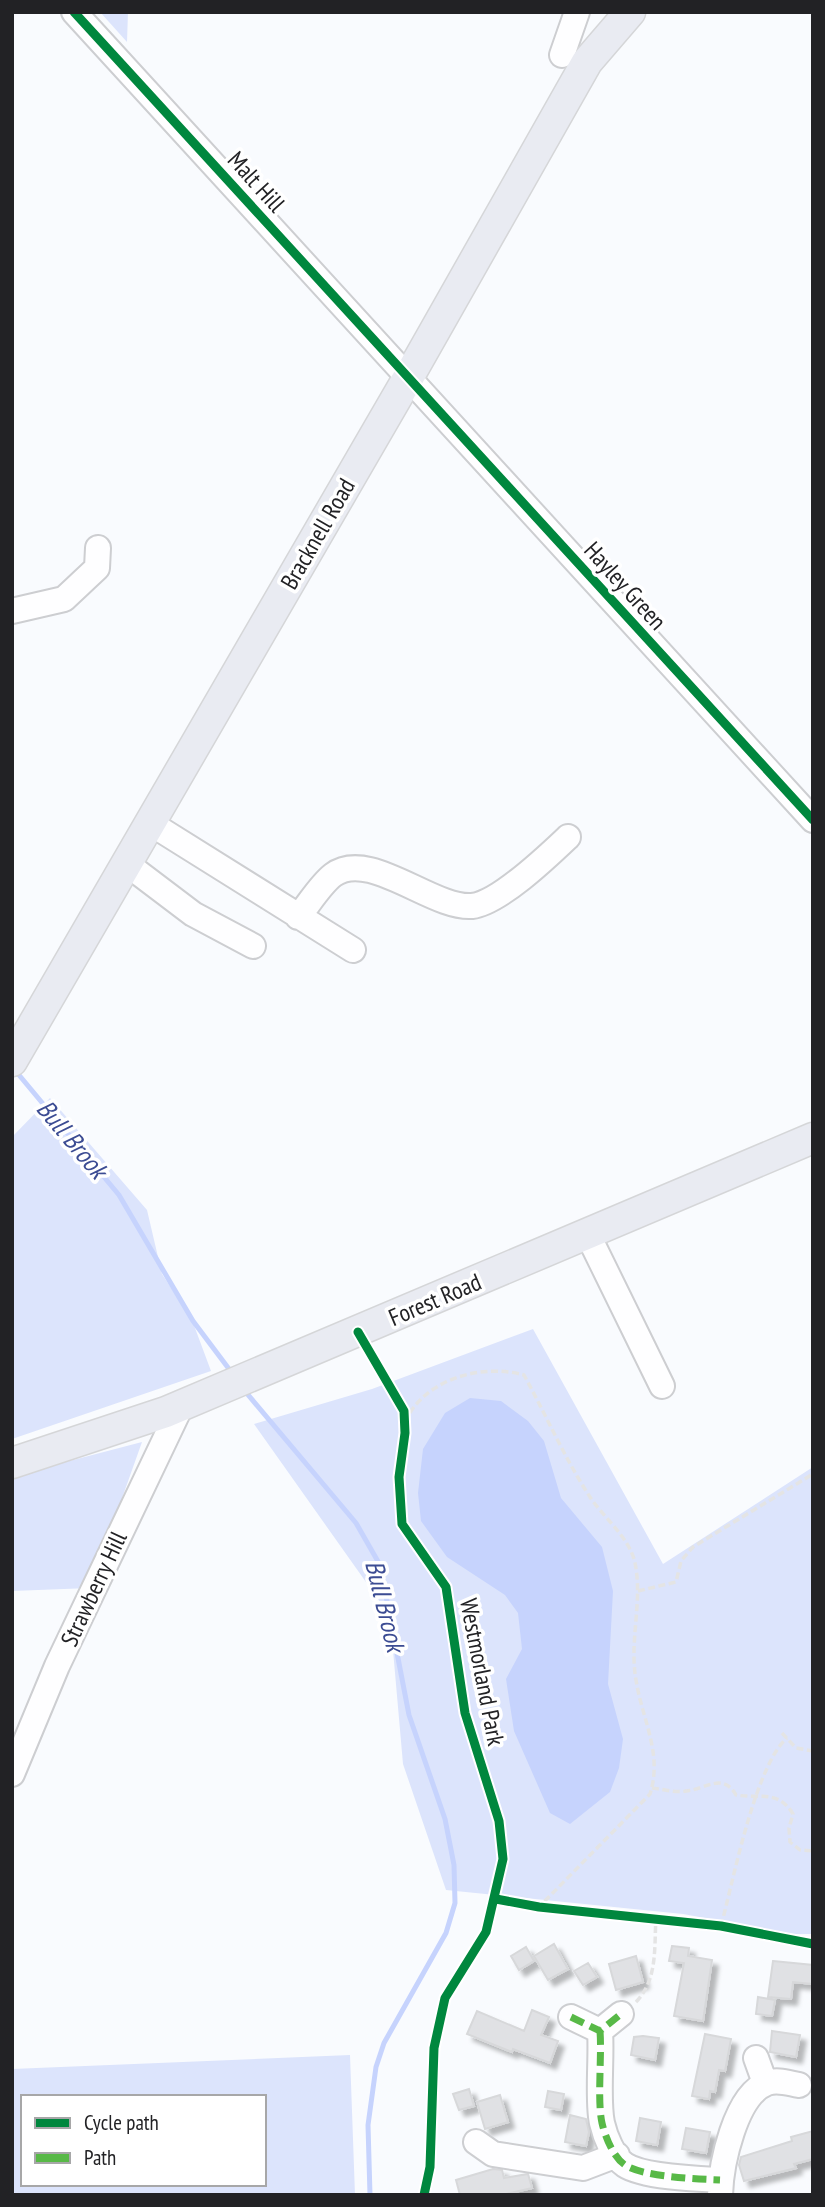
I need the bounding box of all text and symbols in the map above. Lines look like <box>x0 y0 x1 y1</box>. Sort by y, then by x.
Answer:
street label: Malt Hill <box>221 145 292 219</box>
street label: Bracknell Road <box>273 473 362 595</box>
street label: Hayley Green <box>578 535 673 636</box>
water label: Bull Brook <box>30 1092 117 1187</box>
street label: Forest Road <box>384 1266 486 1333</box>
street label: Strawberry Hill <box>53 1526 134 1651</box>
water label: Bull Brook <box>358 1557 413 1658</box>
street label: Westmorland Park <box>453 1596 512 1749</box>
legend <box>21 2095 266 2186</box>
text: Cycle path <box>84 2109 159 2136</box>
text: Path <box>84 2144 116 2171</box>

